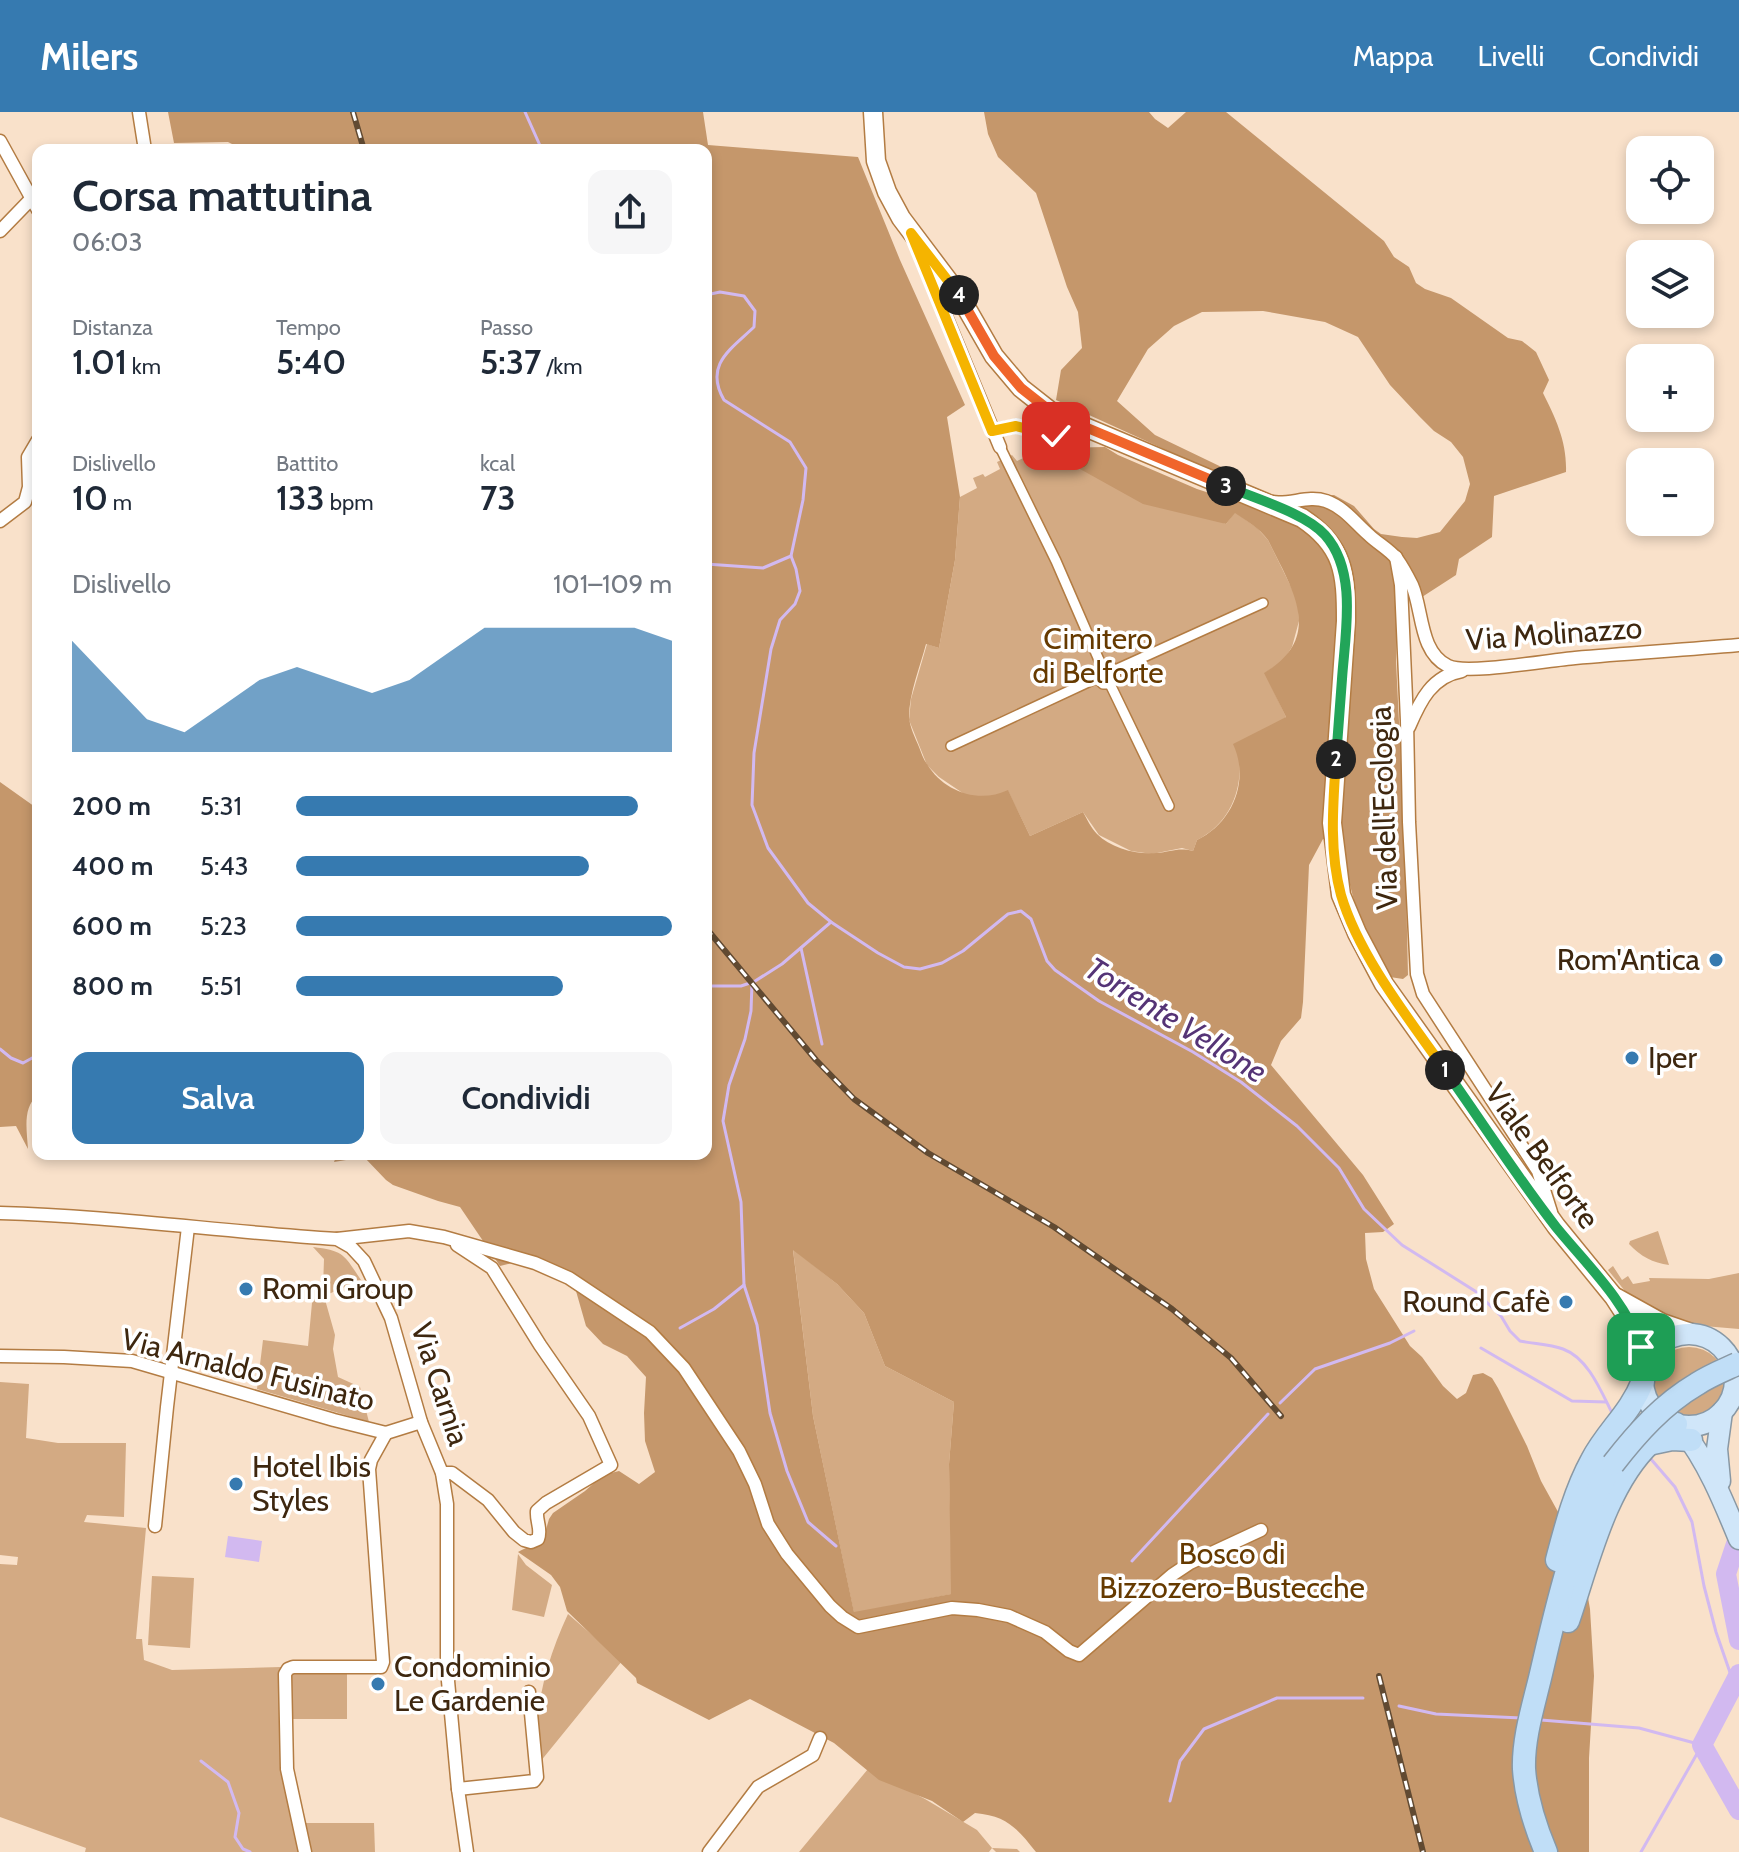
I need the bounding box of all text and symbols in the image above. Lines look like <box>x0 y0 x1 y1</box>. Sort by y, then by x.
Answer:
text: Milers <box>40 33 138 80</box>
text: Mappa <box>1353 39 1433 73</box>
text: Livelli <box>1477 39 1544 73</box>
text: Condividi <box>1588 39 1699 73</box>
map controls <box>1626 136 1714 536</box>
button: locate <box>1626 136 1714 224</box>
text: Corsa mattutina <box>72 169 372 222</box>
button: share <box>588 170 672 254</box>
text: 06:03 <box>72 226 143 258</box>
button: layers <box>1626 240 1714 328</box>
pin: 4 <box>939 275 979 315</box>
text: 4 <box>952 281 966 308</box>
text: Distanza <box>72 314 153 341</box>
text: Tempo <box>276 314 341 341</box>
text: Passo <box>480 314 533 341</box>
text: 1.01 <box>72 341 127 383</box>
text: 5:40 <box>276 341 346 383</box>
text: 5:37 <box>480 341 541 383</box>
button: + <box>1626 344 1714 432</box>
text: km <box>127 353 161 380</box>
text: /km <box>541 353 583 380</box>
pin <box>1022 402 1090 470</box>
icon: check <box>1034 414 1078 458</box>
button: − <box>1626 448 1714 536</box>
text: Dislivello <box>72 450 156 477</box>
text: Battito <box>276 450 338 477</box>
text: kcal <box>480 450 515 477</box>
pin: 3 <box>1206 466 1246 506</box>
text: 3 <box>1220 472 1232 499</box>
text: 10 <box>72 477 108 519</box>
text: 133 <box>276 477 325 519</box>
text: 73 <box>480 477 516 519</box>
text: m <box>108 489 132 516</box>
text: bpm <box>325 489 373 516</box>
text: Dislivello <box>72 568 171 600</box>
text: 101–109 m <box>553 568 672 600</box>
street label: Via Molinazzo <box>1465 609 1643 658</box>
park label: Cimitero di Belforte <box>1032 620 1164 691</box>
street label: Via dell'Ecologia <box>1361 705 1406 911</box>
pin: 2 <box>1316 739 1356 779</box>
text: 2 <box>1330 745 1342 772</box>
text: 200 m <box>72 790 151 822</box>
text: 5:31 <box>200 790 242 822</box>
text: 400 m <box>72 850 153 882</box>
text: 5:43 <box>200 850 249 882</box>
text: 600 m <box>72 910 152 942</box>
text: 5:23 <box>200 910 247 942</box>
place label: Rom'Antica <box>1557 941 1701 978</box>
water label: Torrente Vellone <box>1078 948 1274 1091</box>
marker: Rom'Antica <box>1707 951 1725 969</box>
text: 800 m <box>72 970 153 1002</box>
text: 5:51 <box>200 970 242 1002</box>
place label: Iper <box>1648 1039 1697 1076</box>
marker: Iper <box>1623 1049 1641 1067</box>
pin: 1 <box>1425 1050 1465 1090</box>
button: Salva <box>72 1052 364 1144</box>
button: Condividi <box>380 1052 672 1144</box>
text: 1 <box>1441 1056 1449 1083</box>
street label: Viale Belforte <box>1477 1076 1608 1236</box>
place label: Romi Group <box>262 1270 413 1307</box>
marker: Romi Group <box>237 1280 255 1298</box>
place label: Round Cafè <box>1402 1283 1550 1320</box>
marker: Round Cafè <box>1557 1293 1575 1311</box>
pin <box>1607 1313 1675 1381</box>
street label: Via Carnia <box>403 1318 478 1451</box>
street label: Via Arnaldo Fusinato <box>118 1320 378 1419</box>
icon: arrive <box>1619 1325 1663 1369</box>
place label: Hotel Ibis Styles <box>252 1448 371 1519</box>
marker: Hotel Ibis Styles <box>227 1475 245 1493</box>
park label: Bosco di Bizzozero-Bustecche <box>1099 1535 1365 1606</box>
place label: Condominio Le Gardenie <box>394 1648 551 1719</box>
marker: Condominio Le Gardenie <box>369 1675 387 1693</box>

